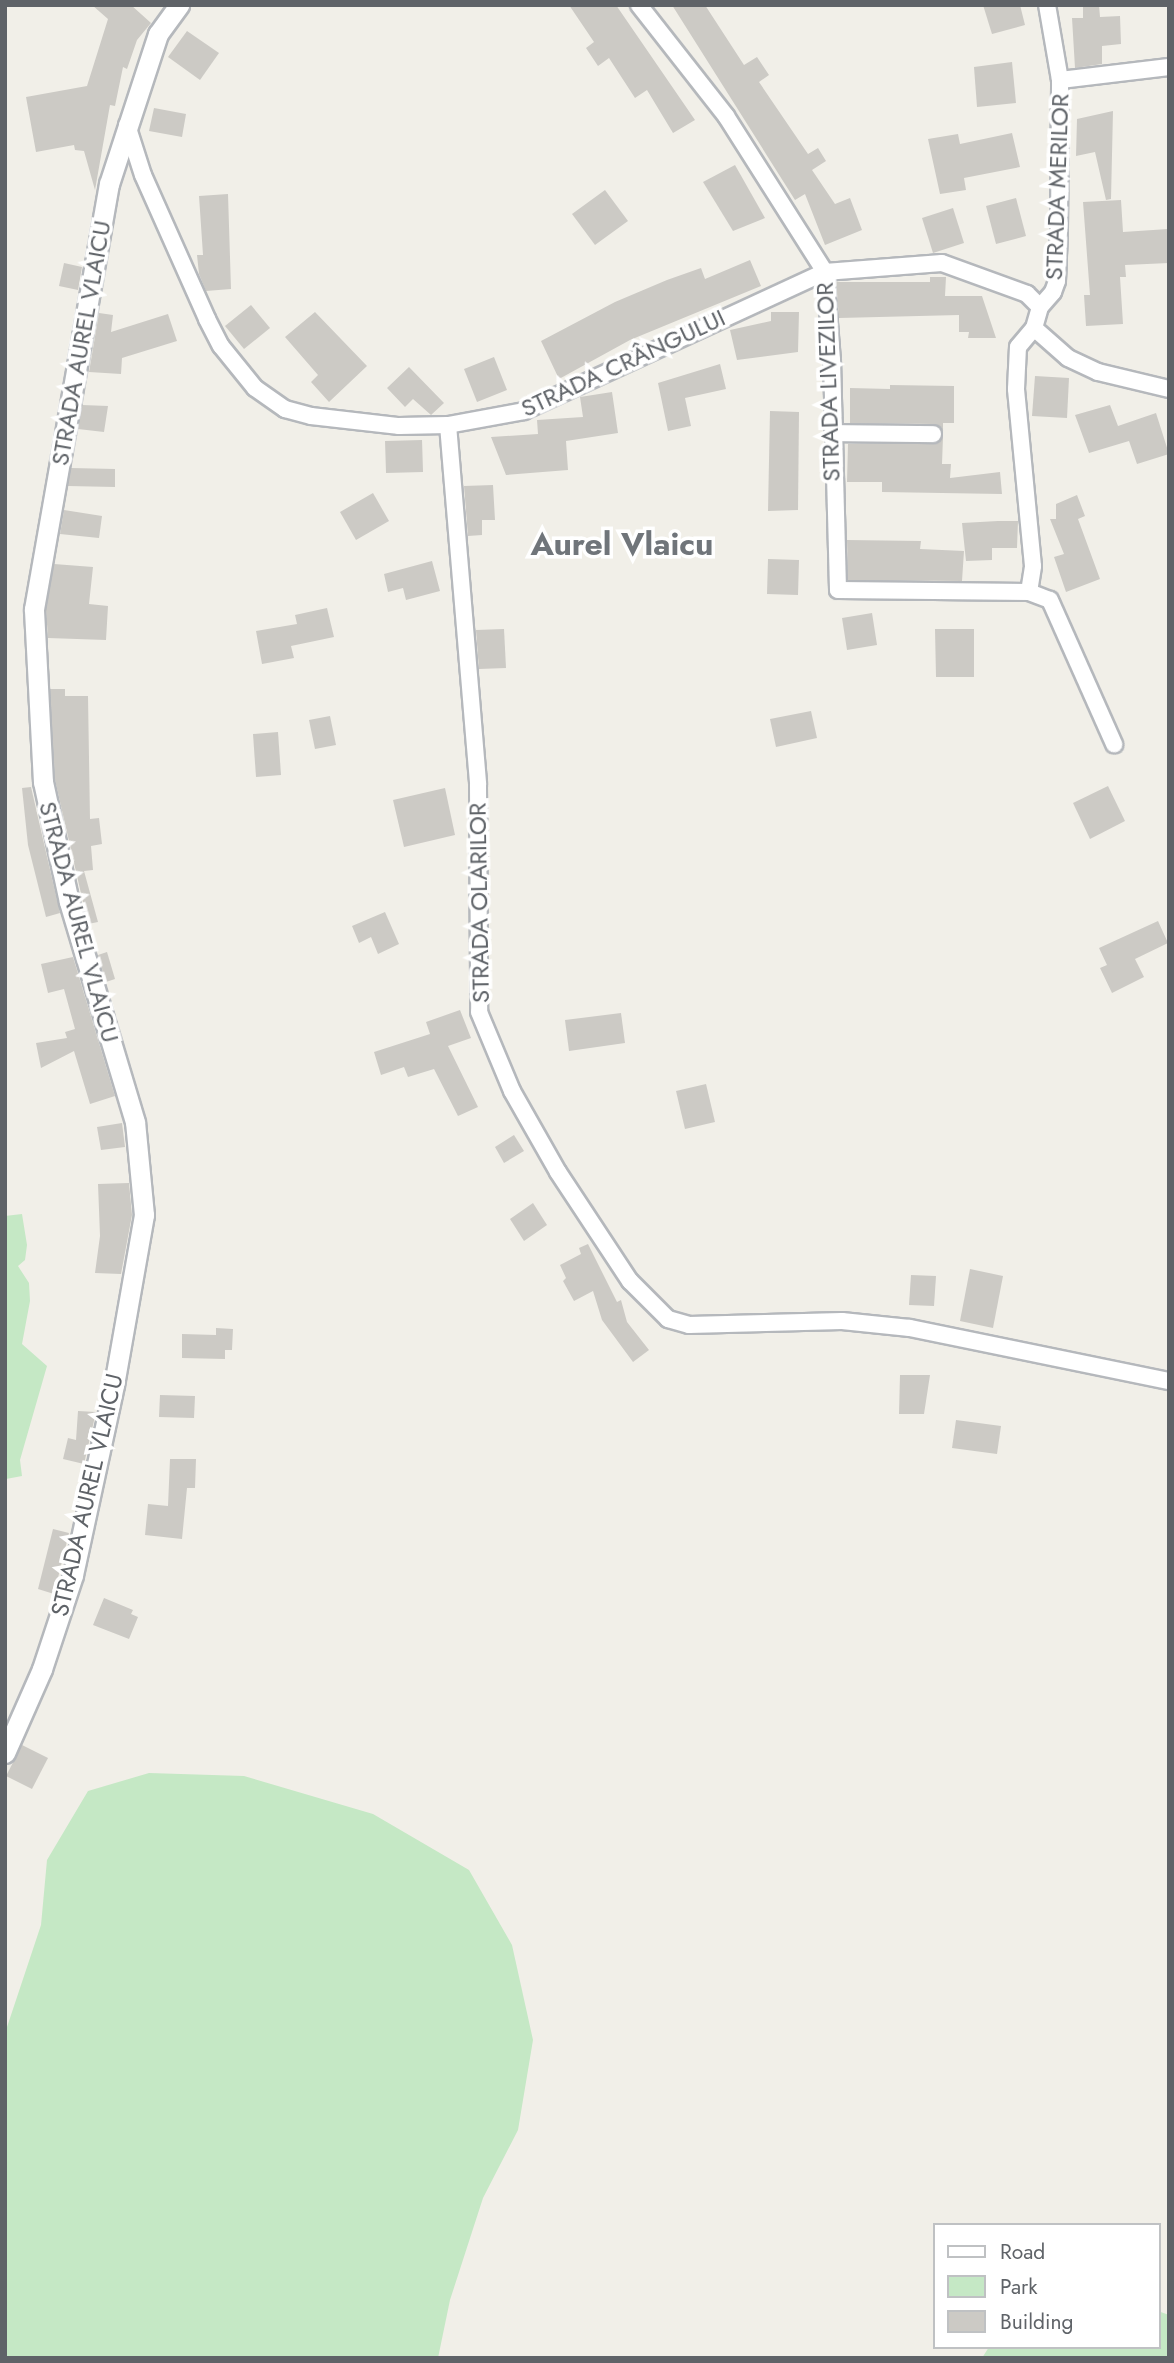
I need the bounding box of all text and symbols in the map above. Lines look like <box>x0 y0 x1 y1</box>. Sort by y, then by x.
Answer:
street label: STRADA MERILOR <box>1039 93 1075 281</box>
street label: STRADA AUREL VLAICU <box>45 218 117 468</box>
street label: STRADA LIVEZILOR <box>810 282 846 482</box>
street label: STRADA CRÂNGULUI <box>516 303 730 423</box>
district label: Aurel Vlaicu <box>531 525 713 563</box>
street label: STRADA AUREL VLAICU <box>33 798 125 1046</box>
street label: STRADA OLARILOR <box>463 803 495 1003</box>
street label: STRADA AUREL VLAICU <box>45 1371 129 1619</box>
legend <box>932 2223 1160 2349</box>
text: Road <box>1000 2237 1045 2267</box>
text: Park <box>1000 2272 1037 2302</box>
text: Building <box>1000 2307 1073 2337</box>

